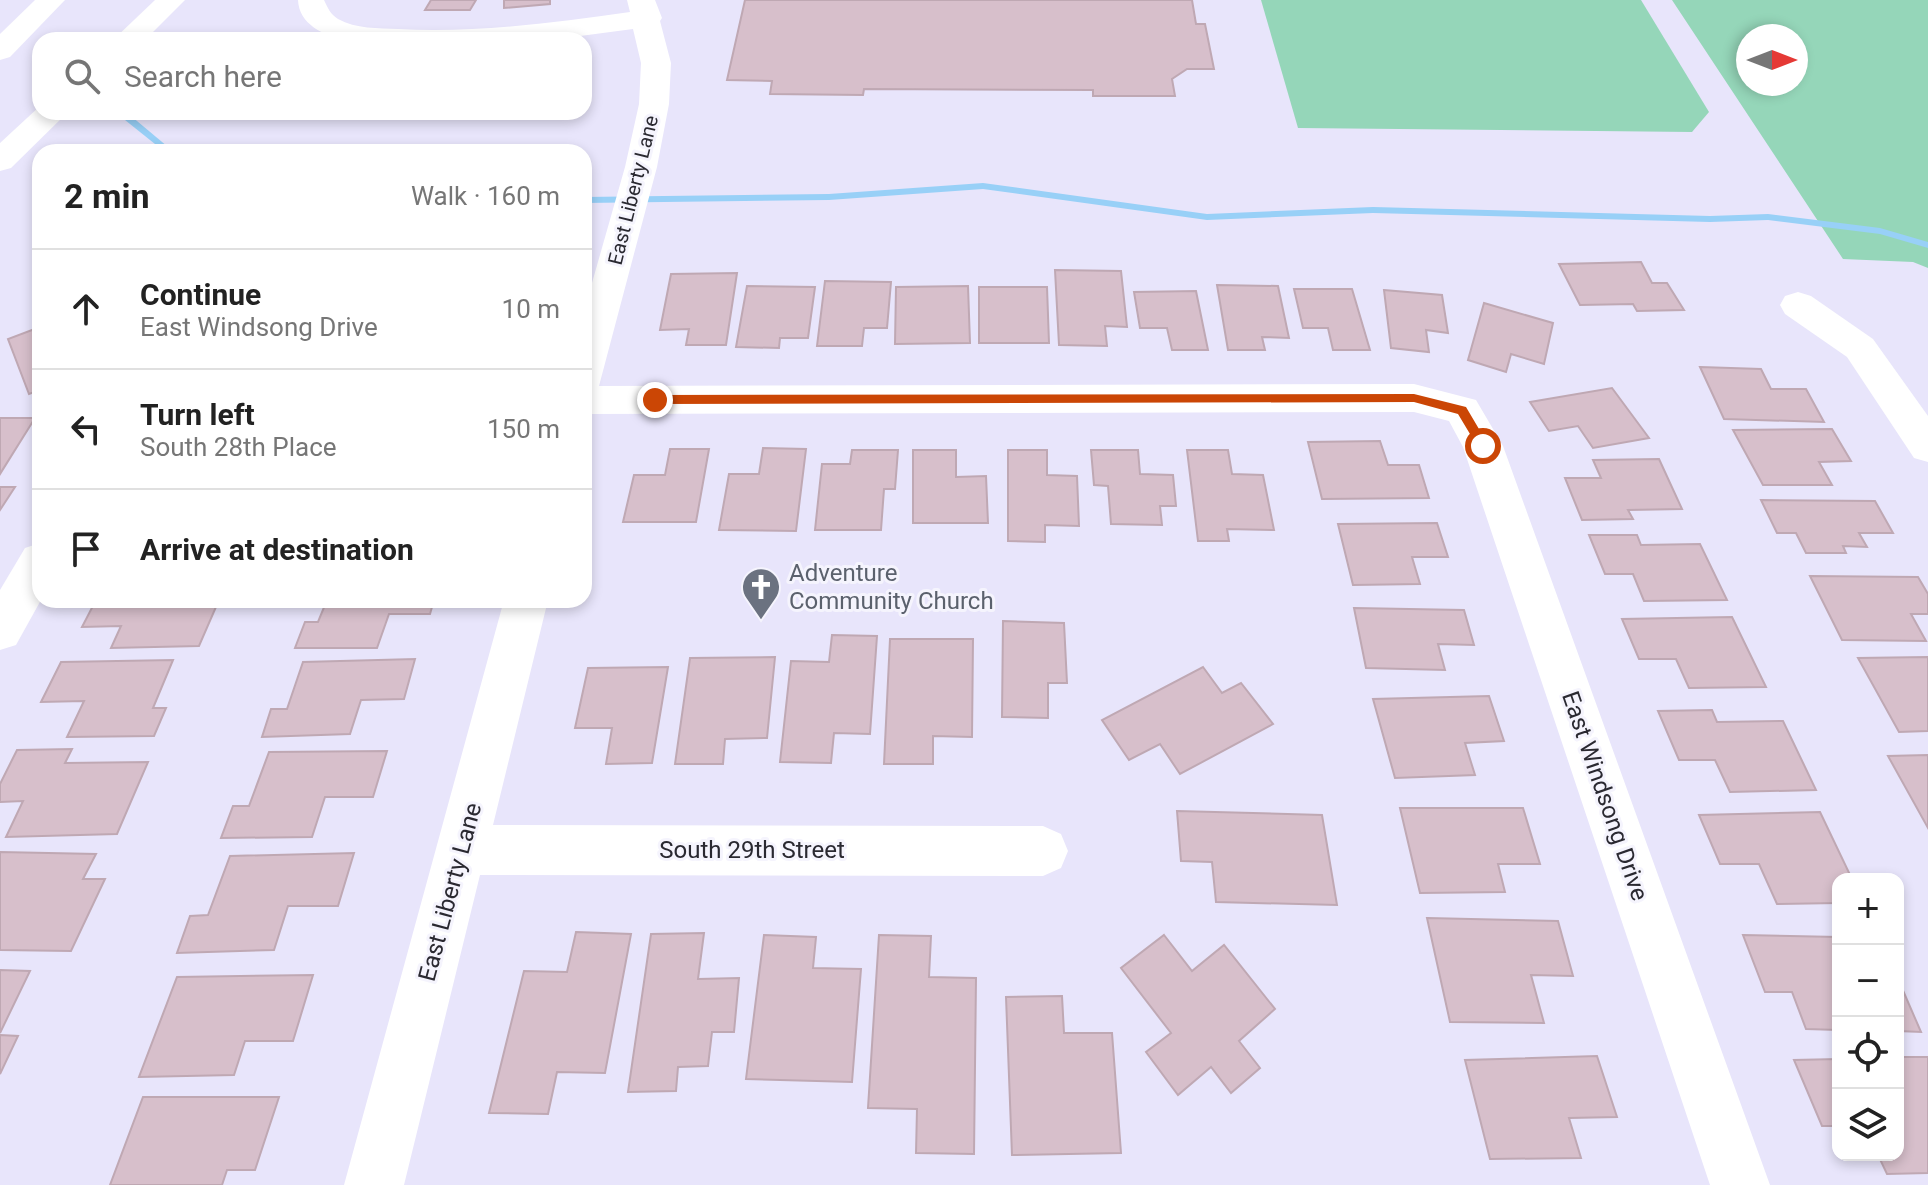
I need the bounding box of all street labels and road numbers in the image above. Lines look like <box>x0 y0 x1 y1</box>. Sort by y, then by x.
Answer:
street label: East Liberty Lane <box>603 113 663 267</box>
street label: East Windsong Drive <box>1556 688 1654 904</box>
street label: East Liberty Lane <box>413 800 487 984</box>
street label: South 29th Street <box>659 836 845 864</box>

